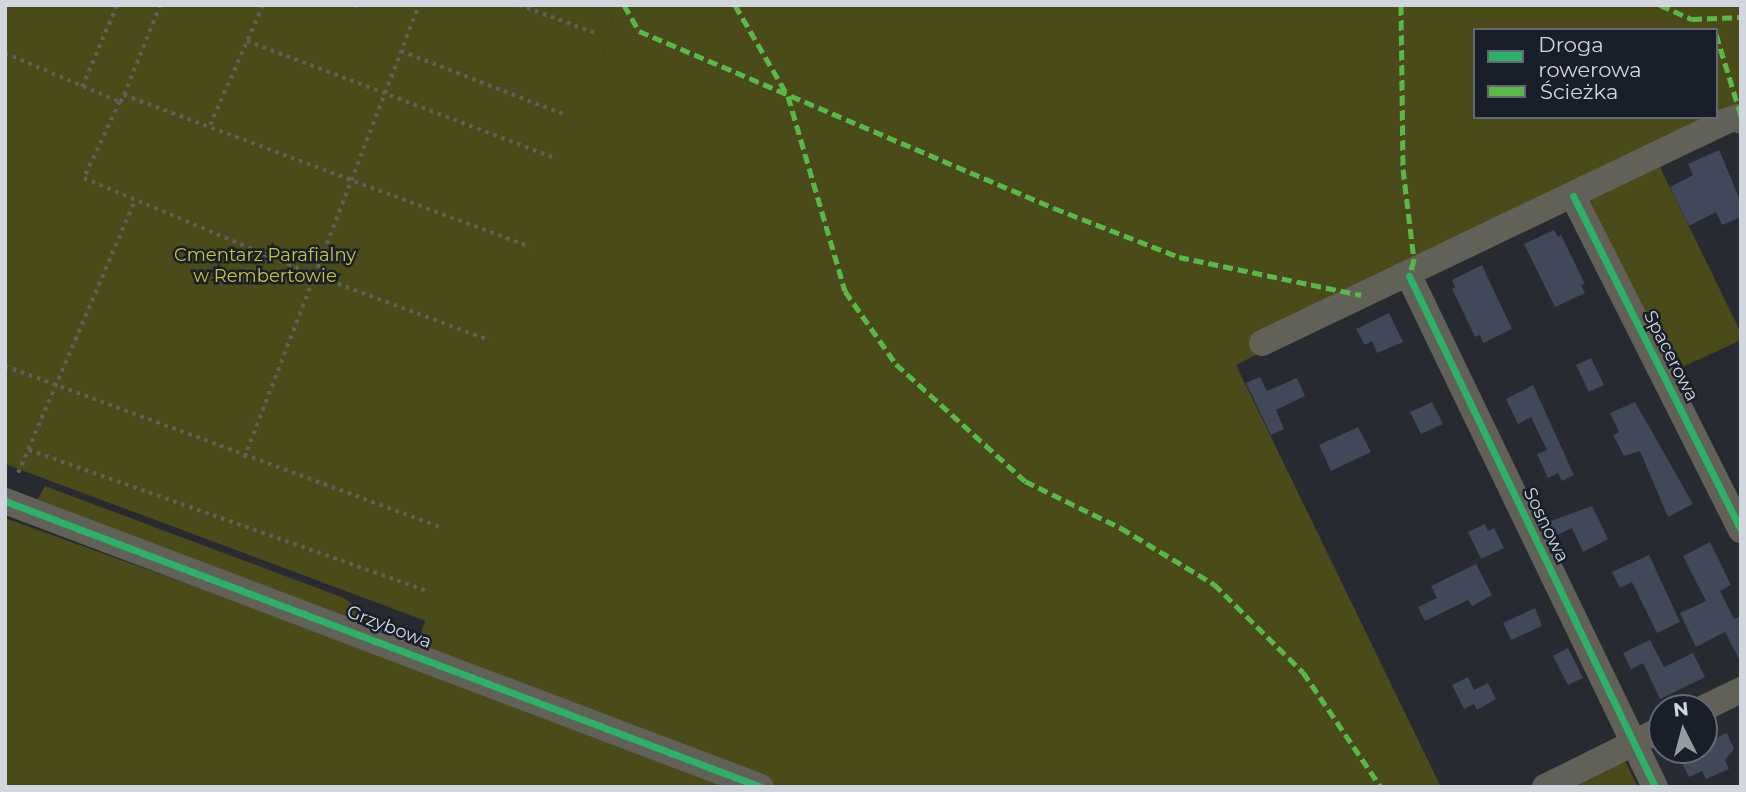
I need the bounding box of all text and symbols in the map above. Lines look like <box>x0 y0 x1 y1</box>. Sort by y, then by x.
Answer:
legend <box>1473 28 1718 119</box>
text: Droga rowerowa <box>1538 32 1642 82</box>
text: Ścieżka <box>1540 79 1618 104</box>
park label: Cmentarz Parafialny w Rembertowie <box>174 245 356 288</box>
street label: Spacerowa <box>1639 307 1703 405</box>
street label: Sosnowa <box>1519 484 1573 566</box>
street label: Grzybowa <box>344 601 434 653</box>
north arrow <box>1648 694 1718 764</box>
text: N <box>1672 697 1690 722</box>

